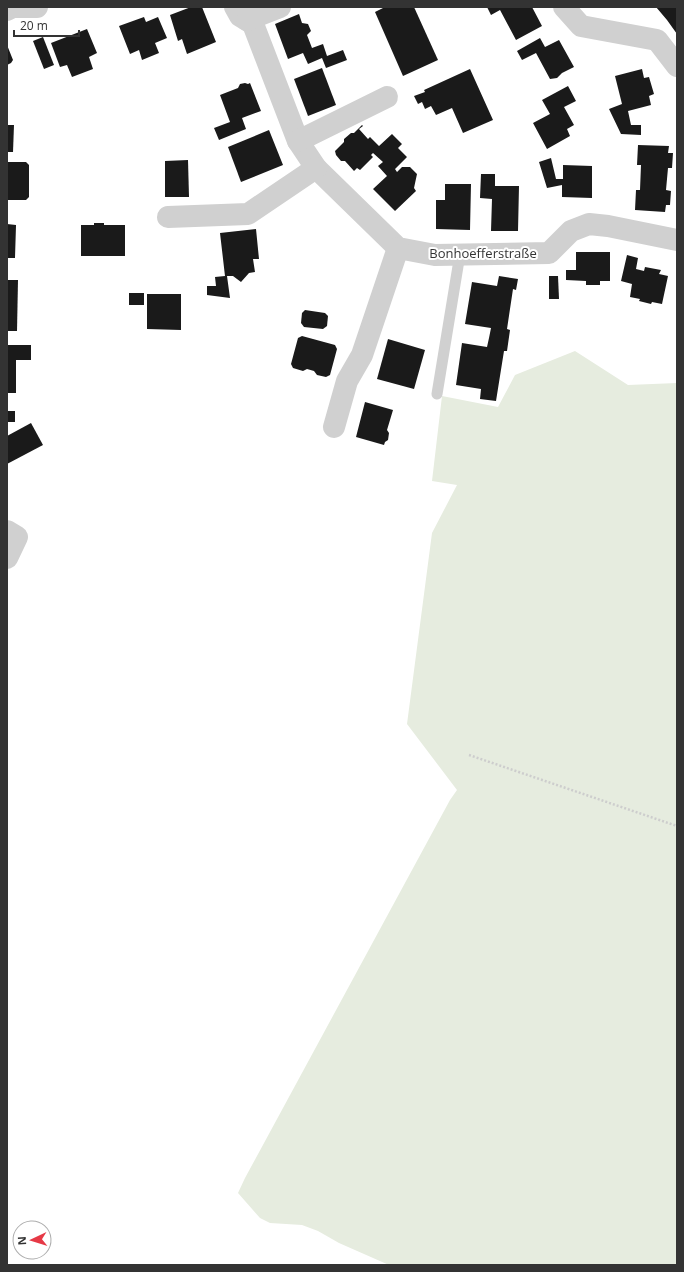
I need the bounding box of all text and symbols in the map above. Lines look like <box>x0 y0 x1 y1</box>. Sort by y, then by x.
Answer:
scale bar <box>14 12 79 38</box>
text: 20 m <box>20 17 48 34</box>
street label: Bonhoefferstraße <box>429 244 537 262</box>
north arrow <box>12 1220 52 1260</box>
text: N <box>14 1236 29 1246</box>

